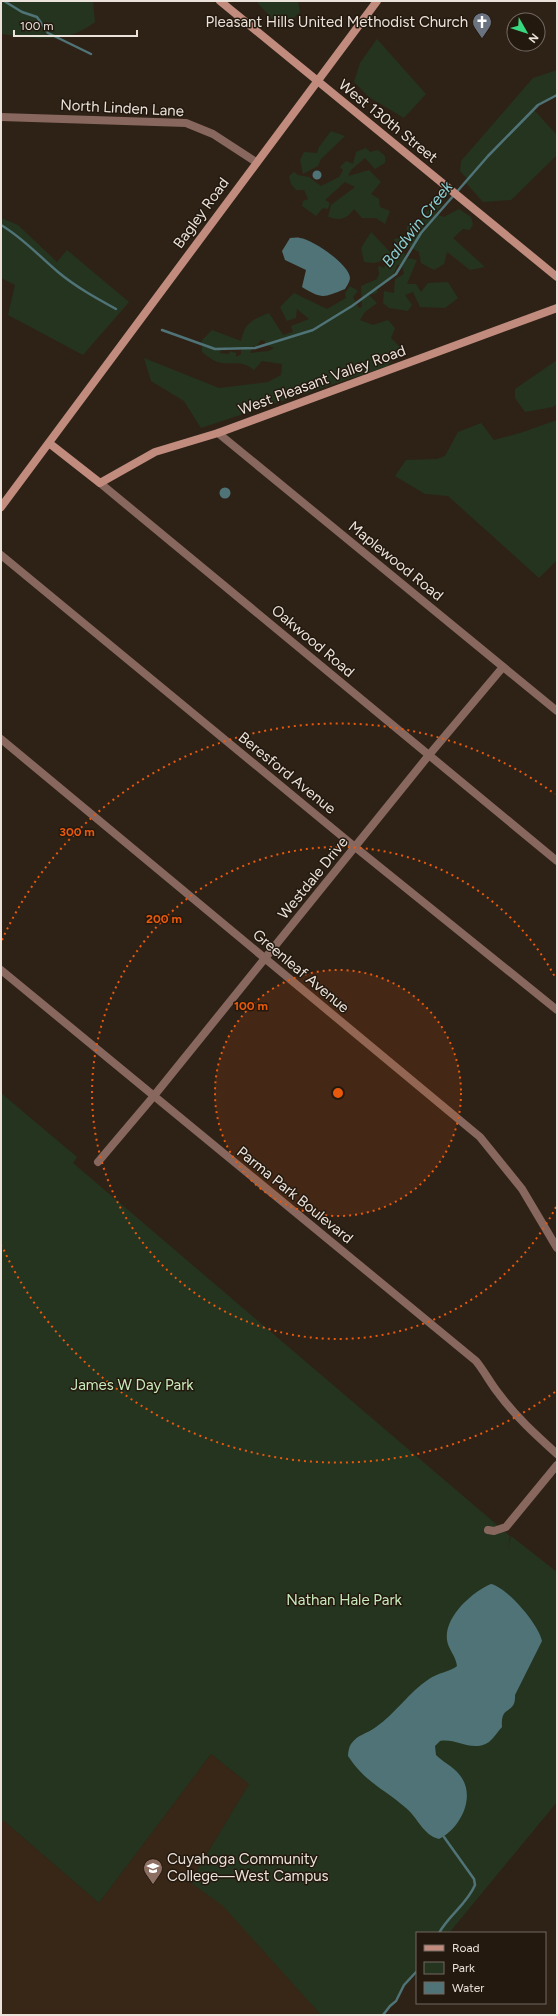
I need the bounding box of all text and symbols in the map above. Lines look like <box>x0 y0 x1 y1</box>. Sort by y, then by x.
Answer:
church icon: Pleasant Hills United Methodist Church <box>471 11 493 39</box>
scale bar <box>14 12 137 38</box>
north arrow <box>506 12 546 52</box>
place label: Pleasant Hills United Methodist Church <box>206 13 468 31</box>
text: 100 m <box>20 19 54 33</box>
text: N <box>526 31 541 45</box>
street label: West 130th Street <box>335 76 441 167</box>
street label: North Linden Lane <box>60 96 184 120</box>
street label: Bagley Road <box>169 174 233 252</box>
water label: Baldwin Creek <box>378 176 457 271</box>
street label: West Pleasant Valley Road <box>236 341 408 419</box>
street label: Maplewood Road <box>345 517 447 605</box>
street label: Oakwood Road <box>268 601 358 681</box>
street label: Beresford Avenue <box>235 728 339 818</box>
text: 300 m <box>59 825 95 839</box>
street label: Westdale Drive <box>274 833 352 923</box>
text: 200 m <box>146 912 182 926</box>
street label: Greenleaf Avenue <box>249 925 353 1017</box>
text: 100 m <box>234 999 268 1013</box>
centre of rings <box>331 1086 345 1100</box>
street label: Parma Park Boulevard <box>233 1143 357 1247</box>
park label: James W Day Park <box>70 1376 194 1394</box>
park label: Nathan Hale Park <box>286 1591 403 1609</box>
place label: Cuyahoga Community College—West Campus <box>167 1850 329 1885</box>
school or university icon: Cuyahoga Community College—West Campus <box>142 1857 164 1885</box>
legend <box>416 1932 546 2004</box>
text: Road <box>452 1941 480 1955</box>
text: Park <box>452 1961 475 1975</box>
text: Water <box>452 1981 484 1995</box>

